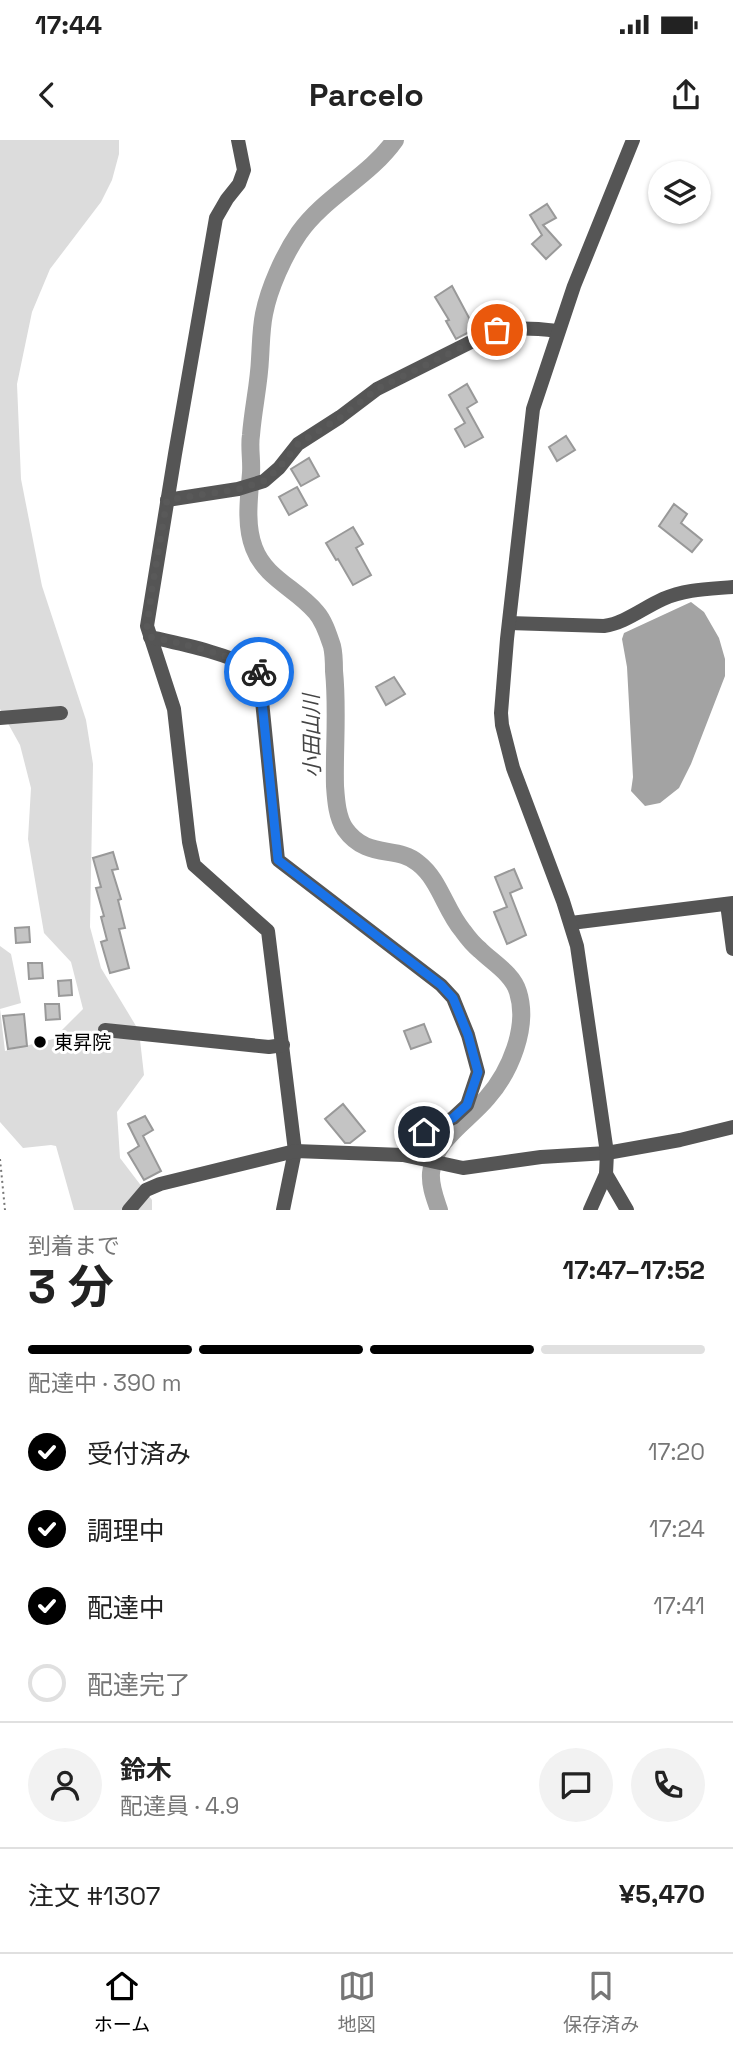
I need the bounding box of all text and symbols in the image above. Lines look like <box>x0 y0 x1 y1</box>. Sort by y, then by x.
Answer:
text: 17:44 <box>35 8 102 42</box>
text: Parcelo <box>309 75 424 115</box>
icon: back <box>28 76 66 114</box>
icon: share <box>667 76 705 114</box>
map controls <box>648 161 711 224</box>
button: layers <box>648 161 711 224</box>
pin <box>467 300 527 360</box>
icon: bag <box>478 311 516 349</box>
courier <box>224 637 294 707</box>
icon: bike <box>240 653 278 691</box>
water label: 小田山川 <box>297 692 326 778</box>
place label: 東昇院 <box>54 1030 111 1055</box>
marker: 東昇院 <box>32 1034 48 1050</box>
pin <box>394 1102 454 1162</box>
icon: home <box>405 1113 443 1151</box>
text: 到着まで <box>28 1231 120 1261</box>
text: 17:47–17:52 <box>562 1253 705 1287</box>
text: 3 分 <box>28 1258 114 1316</box>
text: 配達中 · 390 m <box>28 1368 182 1398</box>
icon: check <box>28 1433 66 1471</box>
text: 受付済み <box>87 1437 191 1471</box>
text: 17:20 <box>648 1437 705 1467</box>
icon: check <box>28 1510 66 1548</box>
text: 調理中 <box>87 1514 165 1548</box>
text: 17:24 <box>649 1514 705 1544</box>
icon: check <box>28 1587 66 1625</box>
text: 配達中 <box>87 1591 165 1625</box>
text: 17:41 <box>653 1591 705 1621</box>
text: 配達完了 <box>87 1668 191 1702</box>
button: person <box>28 1748 102 1822</box>
button: chat <box>539 1748 613 1822</box>
button: phone <box>631 1748 705 1822</box>
text: 鈴木 <box>120 1753 172 1787</box>
text: 配達員 · 4.9 <box>120 1791 239 1821</box>
text: ¥5,470 <box>619 1877 705 1911</box>
text: 注文 #1307 <box>28 1879 160 1913</box>
tab: ホーム <box>94 1967 150 2037</box>
tab: 地図 <box>338 1967 376 2037</box>
tab: 保存済み <box>563 1967 639 2037</box>

